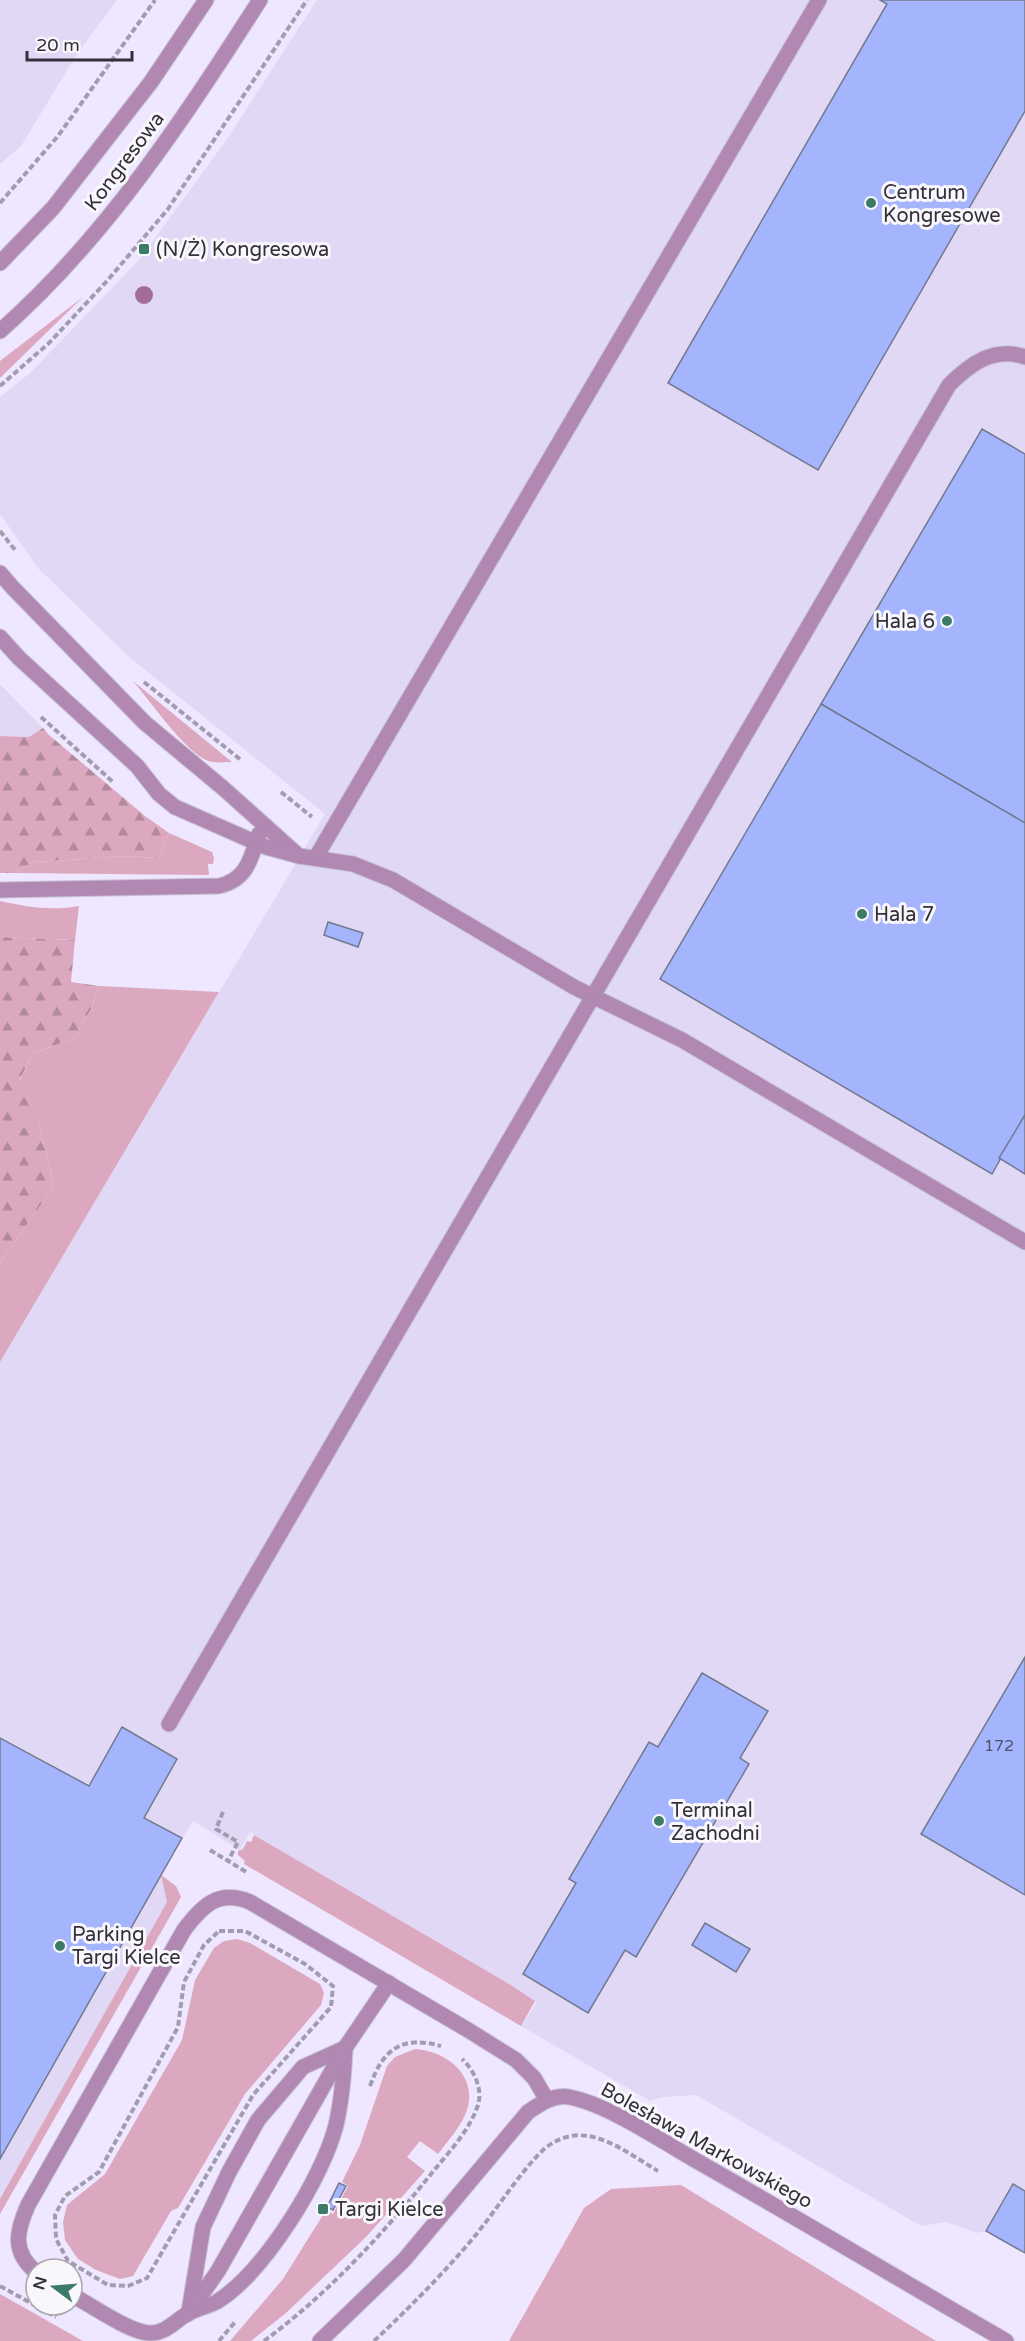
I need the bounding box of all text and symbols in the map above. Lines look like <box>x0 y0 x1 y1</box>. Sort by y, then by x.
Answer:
scale bar <box>27 24 132 62</box>
text: 20 m <box>36 34 80 56</box>
street label: Kongresowa <box>80 107 170 216</box>
place label: Centrum Kongresowe <box>883 181 1001 228</box>
marker: Centrum Kongresowe <box>864 196 878 210</box>
place label: (N/Ż) Kongresowa <box>156 238 329 262</box>
marker: (N/Ż) Kongresowa <box>137 242 151 256</box>
place label: Hala 6 <box>875 610 935 634</box>
marker: Hala 6 <box>940 614 954 628</box>
place label: Hala 7 <box>874 903 934 927</box>
marker: Hala 7 <box>855 907 869 921</box>
house number: 172 <box>984 1736 1014 1756</box>
place label: Terminal Zachodni <box>671 1799 760 1846</box>
marker: Terminal Zachodni <box>652 1814 666 1828</box>
place label: Parking Targi Kielce <box>72 1923 181 1970</box>
marker: Parking Targi Kielce <box>53 1939 67 1953</box>
street label: Bolesława Markowskiego <box>596 2078 817 2214</box>
place label: Targi Kielce <box>335 2198 444 2222</box>
marker: Targi Kielce <box>316 2202 330 2216</box>
north arrow <box>24 2257 84 2317</box>
text: N <box>29 2274 52 2292</box>

